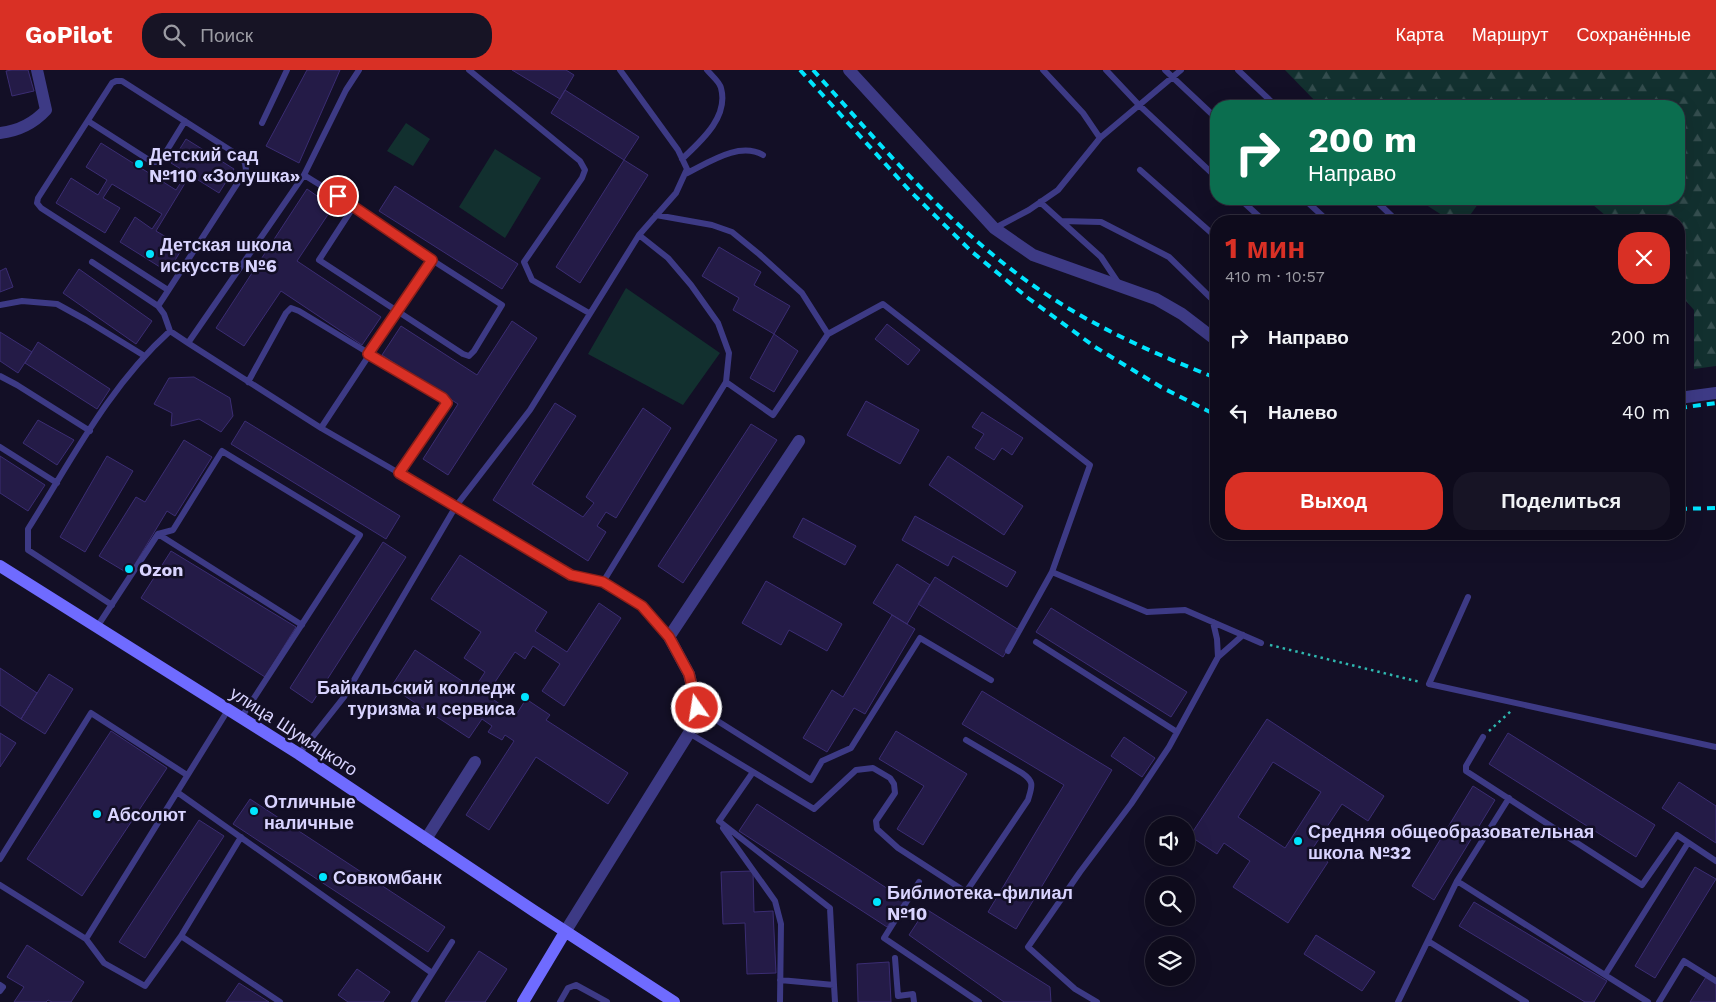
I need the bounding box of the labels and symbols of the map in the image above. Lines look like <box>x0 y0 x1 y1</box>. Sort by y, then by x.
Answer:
place label: Детский сад №110 «Золушка» <box>149 144 300 186</box>
marker: Детский сад №110 «Золушка» <box>133 158 145 170</box>
pin <box>317 175 359 217</box>
place label: Детская школа искусств №6 <box>160 234 293 276</box>
marker: Детская школа искусств №6 <box>144 248 156 260</box>
place label: Ozon <box>139 559 183 580</box>
marker: Ozon <box>123 563 135 575</box>
place label: Байкальский колледж туризма и сервиса <box>317 677 516 719</box>
position arrow <box>670 681 722 733</box>
street label: улица Шумяцкого <box>226 682 362 780</box>
marker: Байкальский колледж туризма и сервиса <box>519 691 531 703</box>
place label: Отличные наличные <box>264 791 356 833</box>
place label: Абсолют <box>107 804 187 825</box>
marker: Отличные наличные <box>248 805 260 817</box>
marker: Абсолют <box>91 808 103 820</box>
place label: Средняя общеобразовательная школа №32 <box>1308 821 1594 863</box>
marker: Средняя общеобразовательная школа №32 <box>1292 835 1304 847</box>
place label: Совкомбанк <box>333 867 443 888</box>
marker: Совкомбанк <box>317 871 329 883</box>
place label: Библиотека-филиал №10 <box>887 882 1073 924</box>
marker: Библиотека-филиал №10 <box>871 896 883 908</box>

